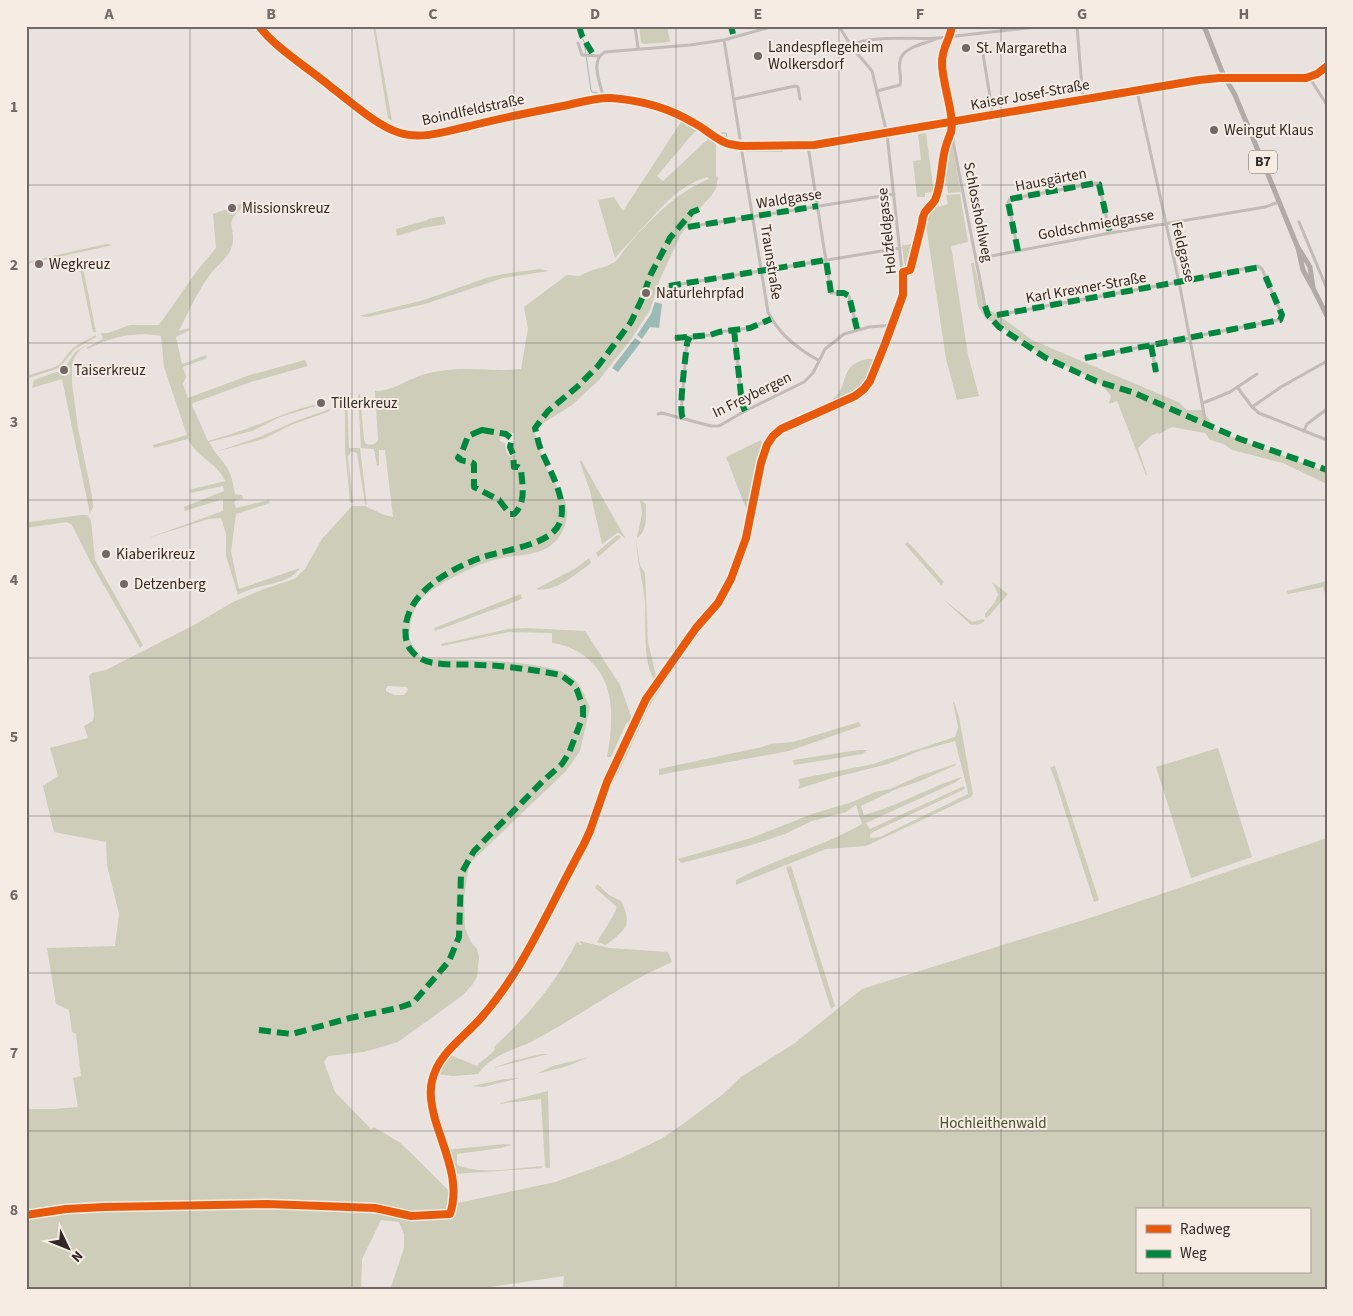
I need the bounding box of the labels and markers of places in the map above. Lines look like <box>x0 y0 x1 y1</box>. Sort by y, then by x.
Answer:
place label: Landespflegeheim Wolkersdorf <box>768 37 883 75</box>
place label: St. Margaretha <box>976 38 1067 59</box>
marker: St. Margaretha <box>960 42 972 54</box>
marker: Landespflegeheim Wolkersdorf <box>752 50 764 62</box>
place label: Weingut Klaus <box>1224 120 1313 141</box>
marker: Weingut Klaus <box>1208 124 1220 136</box>
place label: Missionskreuz <box>242 198 330 219</box>
marker: Missionskreuz <box>226 202 238 214</box>
place label: Wegkreuz <box>49 254 110 275</box>
marker: Wegkreuz <box>33 258 45 270</box>
place label: Naturlehrpfad <box>656 283 744 304</box>
marker: Naturlehrpfad <box>640 287 652 299</box>
place label: Taiserkreuz <box>74 360 146 381</box>
marker: Taiserkreuz <box>58 364 70 376</box>
place label: Tillerkreuz <box>331 393 397 414</box>
marker: Tillerkreuz <box>315 397 327 409</box>
place label: Kiaberikreuz <box>116 544 195 565</box>
marker: Kiaberikreuz <box>100 548 112 560</box>
place label: Detzenberg <box>134 574 206 595</box>
marker: Detzenberg <box>118 578 130 590</box>

